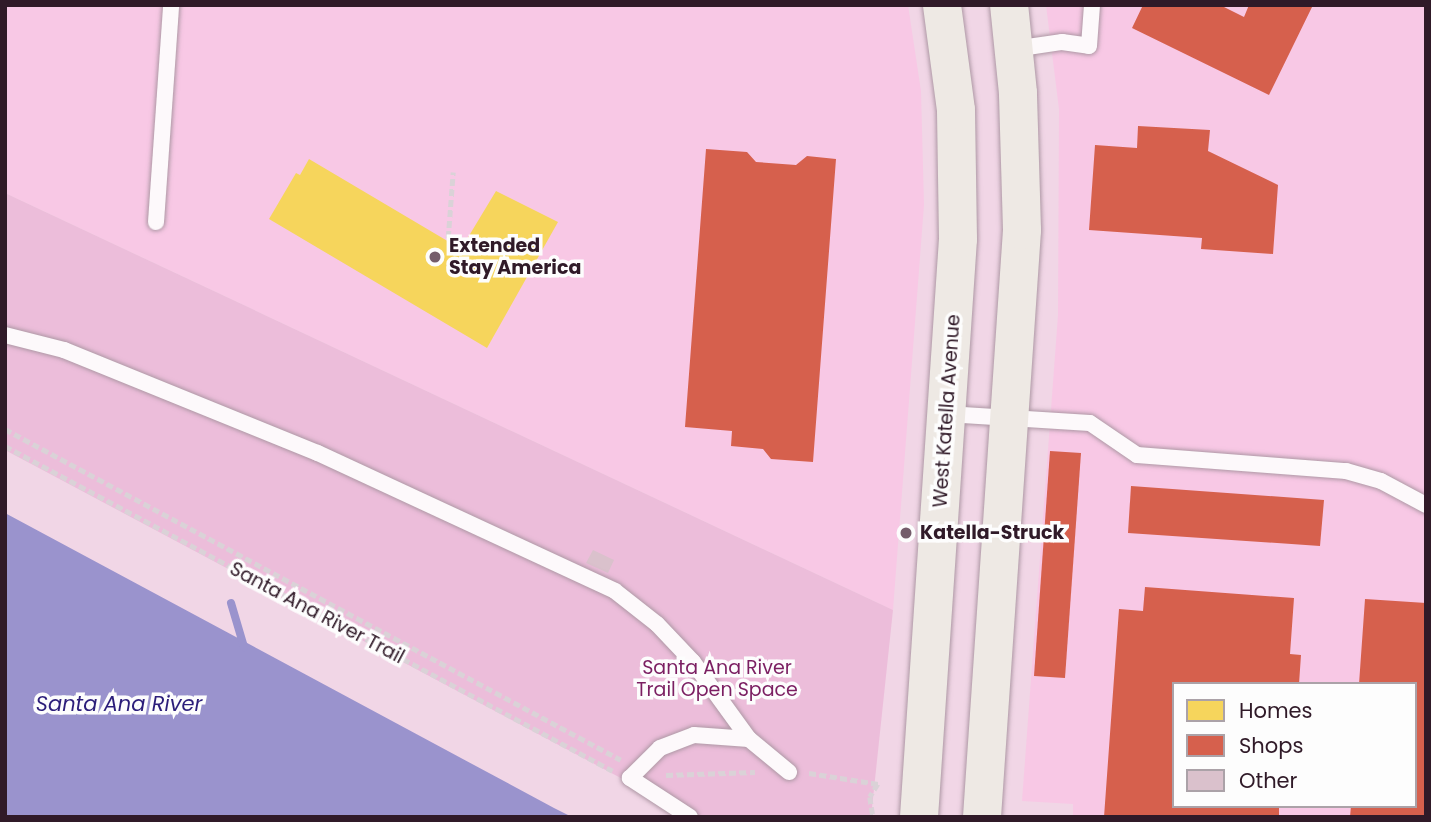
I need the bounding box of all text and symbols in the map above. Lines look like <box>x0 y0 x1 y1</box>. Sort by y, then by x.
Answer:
place label: Extended Stay America <box>449 235 581 279</box>
marker: Extended Stay America <box>427 249 443 265</box>
street label: West Katella Avenue <box>929 314 965 508</box>
place label: Katella-Struck <box>920 522 1064 544</box>
marker: Katella-Struck <box>898 525 914 541</box>
street label: Santa Ana River Trail <box>226 557 408 669</box>
park label: Santa Ana River Trail Open Space <box>636 657 798 701</box>
legend <box>1172 682 1417 808</box>
water label: Santa Ana River <box>36 691 202 717</box>
text: Homes <box>1239 696 1313 725</box>
text: Shops <box>1239 731 1303 760</box>
text: Other <box>1239 766 1297 795</box>

